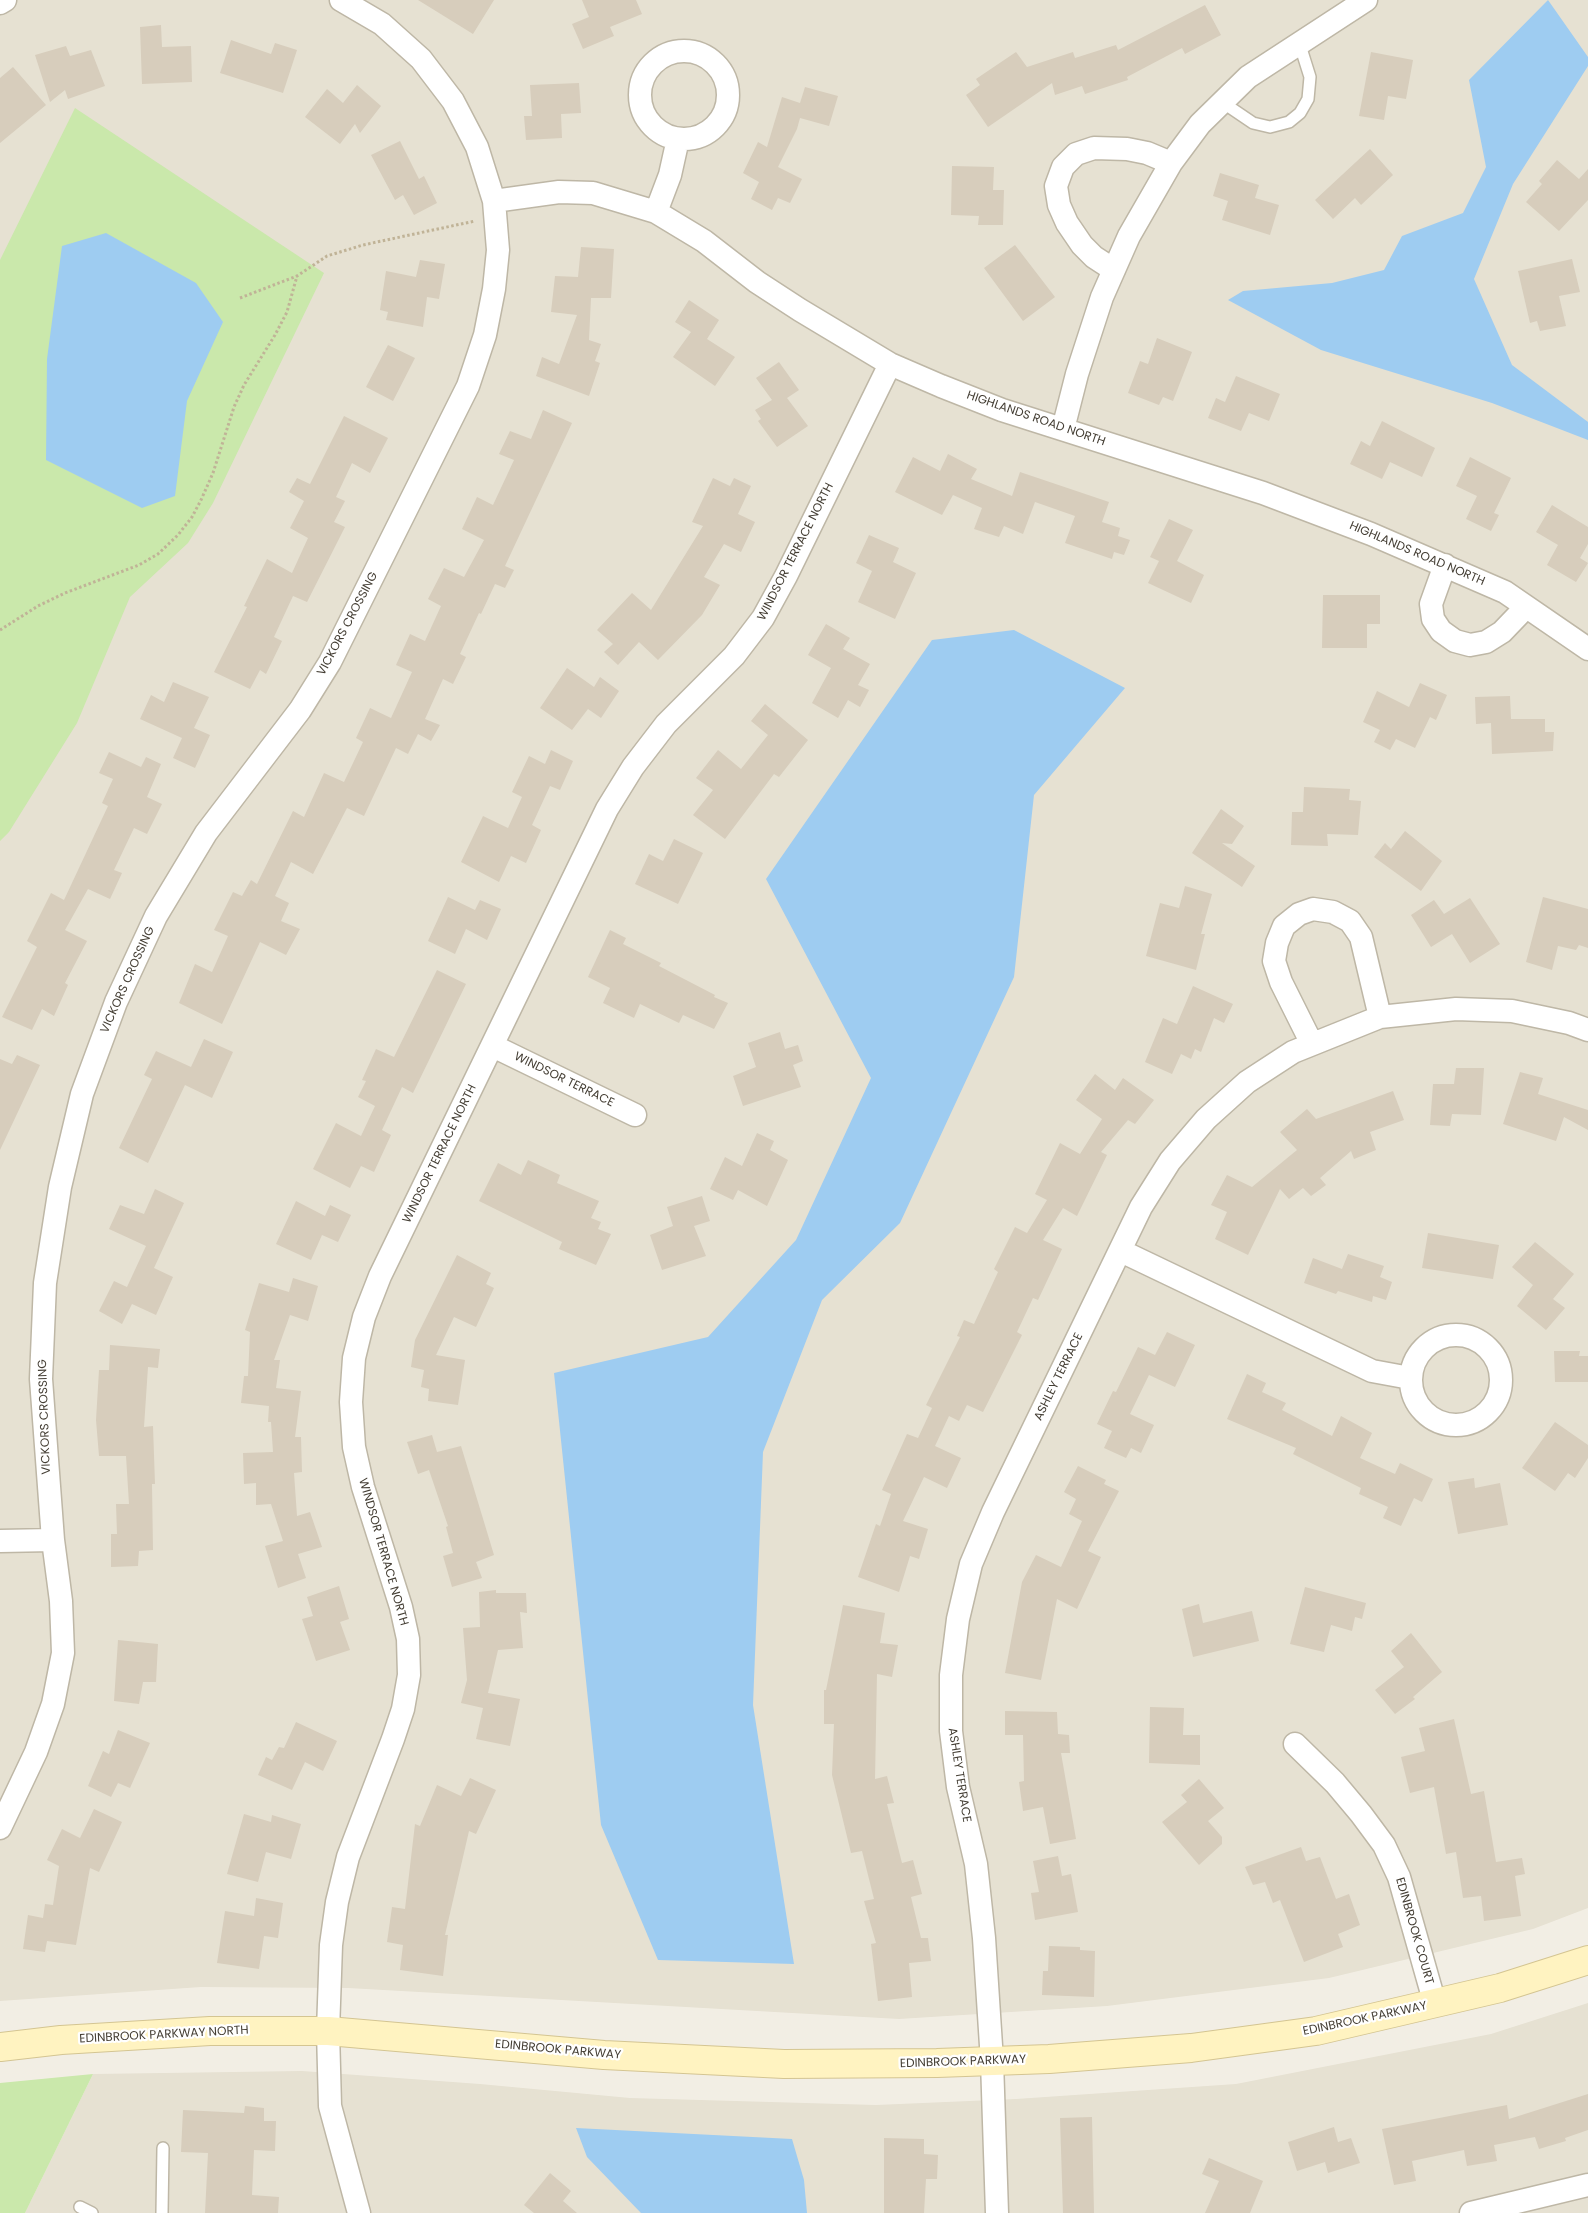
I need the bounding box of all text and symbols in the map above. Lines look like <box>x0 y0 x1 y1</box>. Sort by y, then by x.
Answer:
street label: HIGHLANDS ROAD NORTH <box>965 388 1107 450</box>
street label: WINDSOR TERRACE NORTH <box>755 481 837 623</box>
street label: HIGHLANDS ROAD NORTH <box>1347 519 1487 589</box>
street label: VICKORS CROSSING <box>315 570 381 678</box>
street label: VICKORS CROSSING <box>98 924 158 1036</box>
street label: WINDSOR TERRACE <box>512 1050 616 1110</box>
street label: WINDSOR TERRACE NORTH <box>400 1082 480 1226</box>
street label: ASHLEY TERRACE <box>1032 1331 1086 1423</box>
street label: VICKORS CROSSING <box>36 1359 54 1475</box>
street label: WINDSOR TERRACE NORTH <box>355 1477 411 1627</box>
street label: ASHLEY TERRACE <box>944 1727 974 1823</box>
street label: EDINBROOK COURT <box>1392 1876 1436 1986</box>
street label: EDINBROOK PARKWAY <box>1302 1999 1428 2039</box>
street label: EDINBROOK PARKWAY NORTH <box>79 2023 249 2047</box>
street label: EDINBROOK PARKWAY <box>494 2037 622 2063</box>
street label: EDINBROOK PARKWAY <box>900 2053 1026 2071</box>

